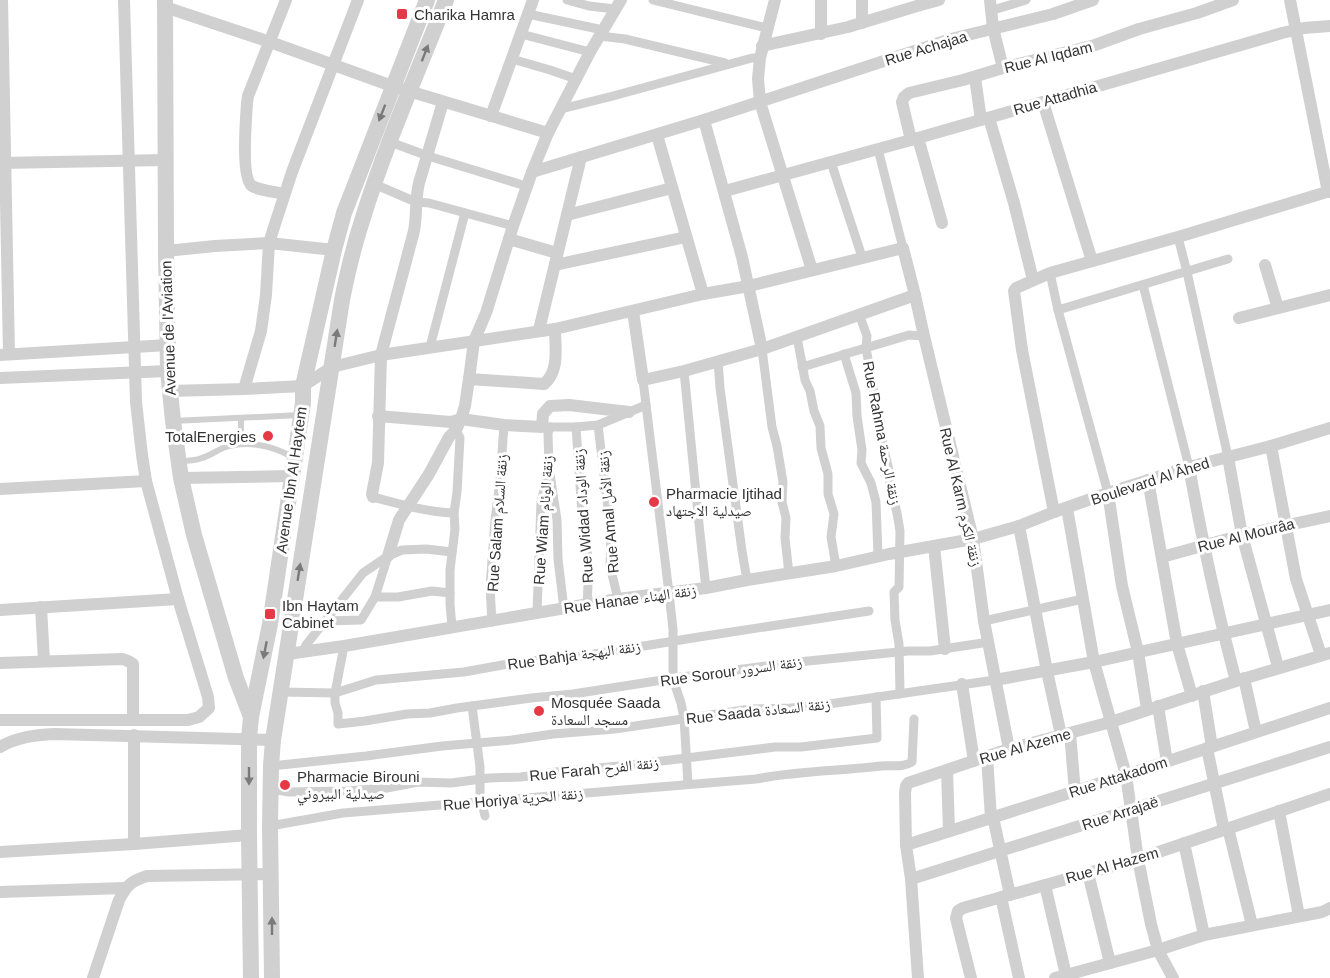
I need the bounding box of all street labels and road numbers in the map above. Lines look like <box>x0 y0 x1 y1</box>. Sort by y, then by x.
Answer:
street label: Rue Achajaa <box>883 27 970 69</box>
street label: Rue Al Iqdam <box>1002 38 1094 76</box>
street label: Rue Attadhia <box>1011 78 1099 118</box>
street label: Avenue de l'Aviation <box>157 260 179 396</box>
street label: Rue Rahma زنقة الرحمة <box>859 360 904 507</box>
street label: Avenue Ibn Al Haytem <box>272 405 310 555</box>
street label: Rue Al Karm زنقة الكرم <box>935 426 985 569</box>
street label: Rue Widad زنقة الوداد <box>570 448 597 584</box>
street label: Rue Amal زنقة الأمل <box>594 450 624 574</box>
street label: Rue Salam زنقة السلام <box>484 453 512 593</box>
street label: Rue Wiam زنقة الوئام <box>530 454 558 586</box>
street label: Boulevard Al Âhed <box>1089 454 1211 508</box>
street label: Rue Al Mourâa <box>1196 515 1297 555</box>
street label: Rue Hanae زنقة الهناء <box>563 581 698 618</box>
street label: Rue Bahja زنقة البهجة <box>506 637 642 674</box>
street label: Rue Sorour زنقة السرور <box>659 653 803 690</box>
street label: Rue Saada زنقة السعادة <box>685 695 831 728</box>
street label: Rue Al Azeme <box>977 725 1073 767</box>
street label: Rue Attakadom <box>1067 753 1169 801</box>
street label: Rue Farah زنقة الفرح <box>529 754 660 786</box>
street label: Rue Horiya زنقة الحرية <box>442 784 584 815</box>
street label: Rue Arrajaë <box>1080 793 1160 833</box>
street label: Rue Al Hazem <box>1064 844 1160 886</box>

